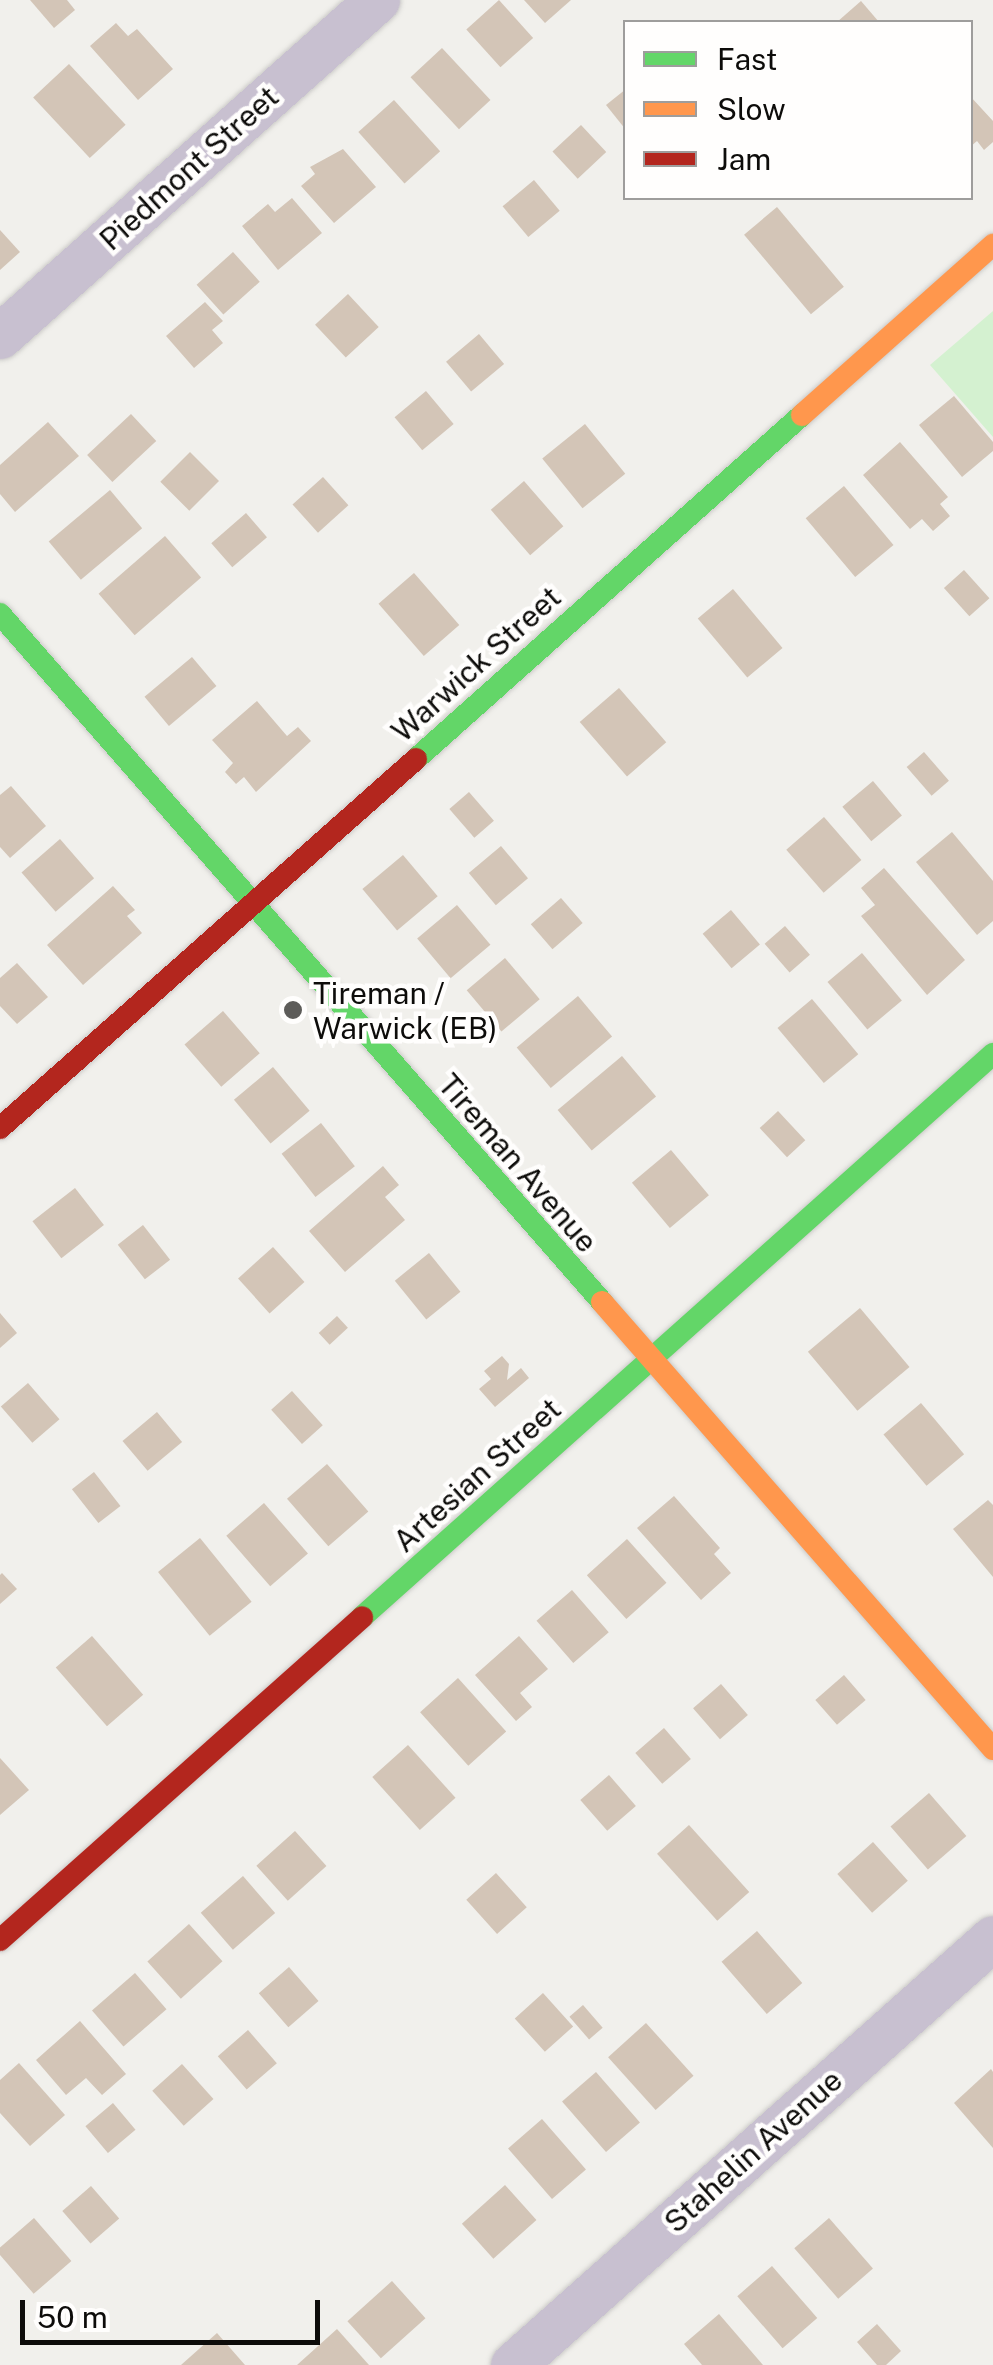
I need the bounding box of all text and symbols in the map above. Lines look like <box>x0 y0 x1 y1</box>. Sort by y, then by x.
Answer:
legend <box>623 20 973 200</box>
text: Fast <box>717 41 777 77</box>
street label: Piedmont Street <box>92 78 286 258</box>
text: Slow <box>717 91 786 127</box>
text: Jam <box>717 141 771 177</box>
street label: Warwick Street <box>384 579 568 749</box>
place label: Tireman / Warwick (EB) <box>313 975 497 1046</box>
marker: Tireman / Warwick (EB) <box>282 999 304 1021</box>
street label: Tireman Avenue <box>431 1067 605 1259</box>
street label: Artesian Street <box>386 1391 568 1559</box>
street label: Stahelin Avenue <box>657 2062 849 2240</box>
scale bar <box>25 2280 325 2342</box>
text: 50 m <box>37 2299 108 2335</box>

